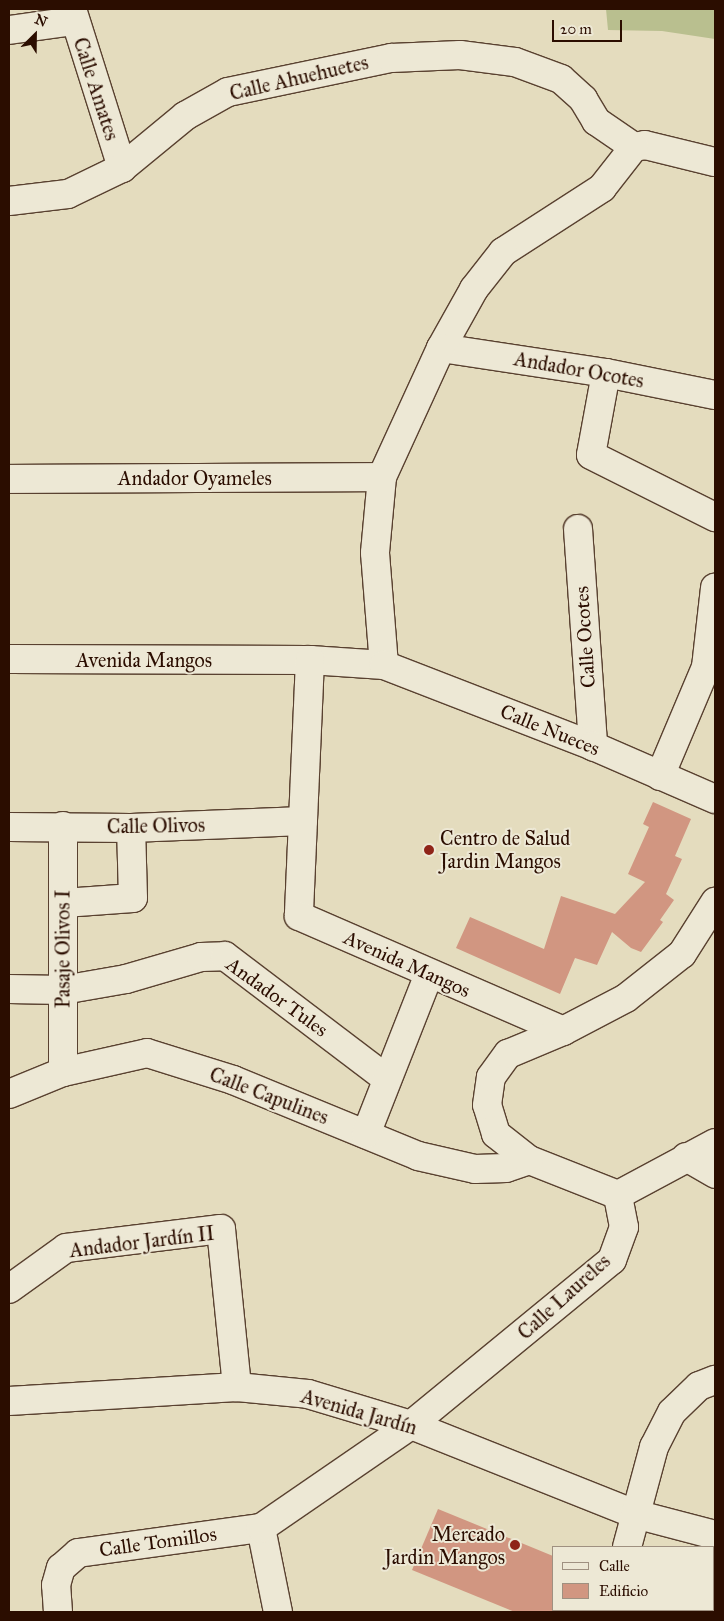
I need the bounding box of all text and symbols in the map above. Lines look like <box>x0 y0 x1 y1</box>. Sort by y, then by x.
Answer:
north arrow <box>10 10 60 60</box>
scale bar <box>554 10 624 42</box>
text: N <box>32 11 50 31</box>
text: 20 m <box>560 20 592 38</box>
street label: Calle Amates <box>68 34 124 144</box>
street label: Calle Ahuehuetes <box>227 50 371 106</box>
street label: Andador Ocotes <box>512 347 646 393</box>
street label: Andador Oyameles <box>118 466 272 490</box>
street label: Calle Ocotes <box>569 585 601 689</box>
street label: Avenida Mangos <box>76 648 212 672</box>
street label: Calle Nueces <box>497 699 603 761</box>
street label: Calle Olivos <box>107 813 205 839</box>
place label: Centro de Salud Jardin Mangos <box>440 826 570 873</box>
marker: Centro de Salud Jardin Mangos <box>422 843 436 857</box>
street label: Pasaje Olivos I <box>51 890 75 1008</box>
street label: Avenida Mangos <box>340 925 474 1003</box>
street label: Andador Tules <box>221 952 333 1042</box>
street label: Calle Capulines <box>206 1062 332 1130</box>
street label: Andador Jardín II <box>68 1221 216 1263</box>
street label: Calle Laureles <box>513 1249 615 1345</box>
street label: Avenida Jardín <box>298 1384 420 1440</box>
street label: Calle Tomillos <box>98 1522 218 1562</box>
place label: Mercado Jardin Mangos <box>384 1522 505 1569</box>
marker: Mercado Jardin Mangos <box>509 1539 521 1551</box>
legend <box>552 1546 714 1611</box>
text: Calle <box>599 1557 630 1575</box>
text: Edificio <box>599 1582 648 1600</box>

